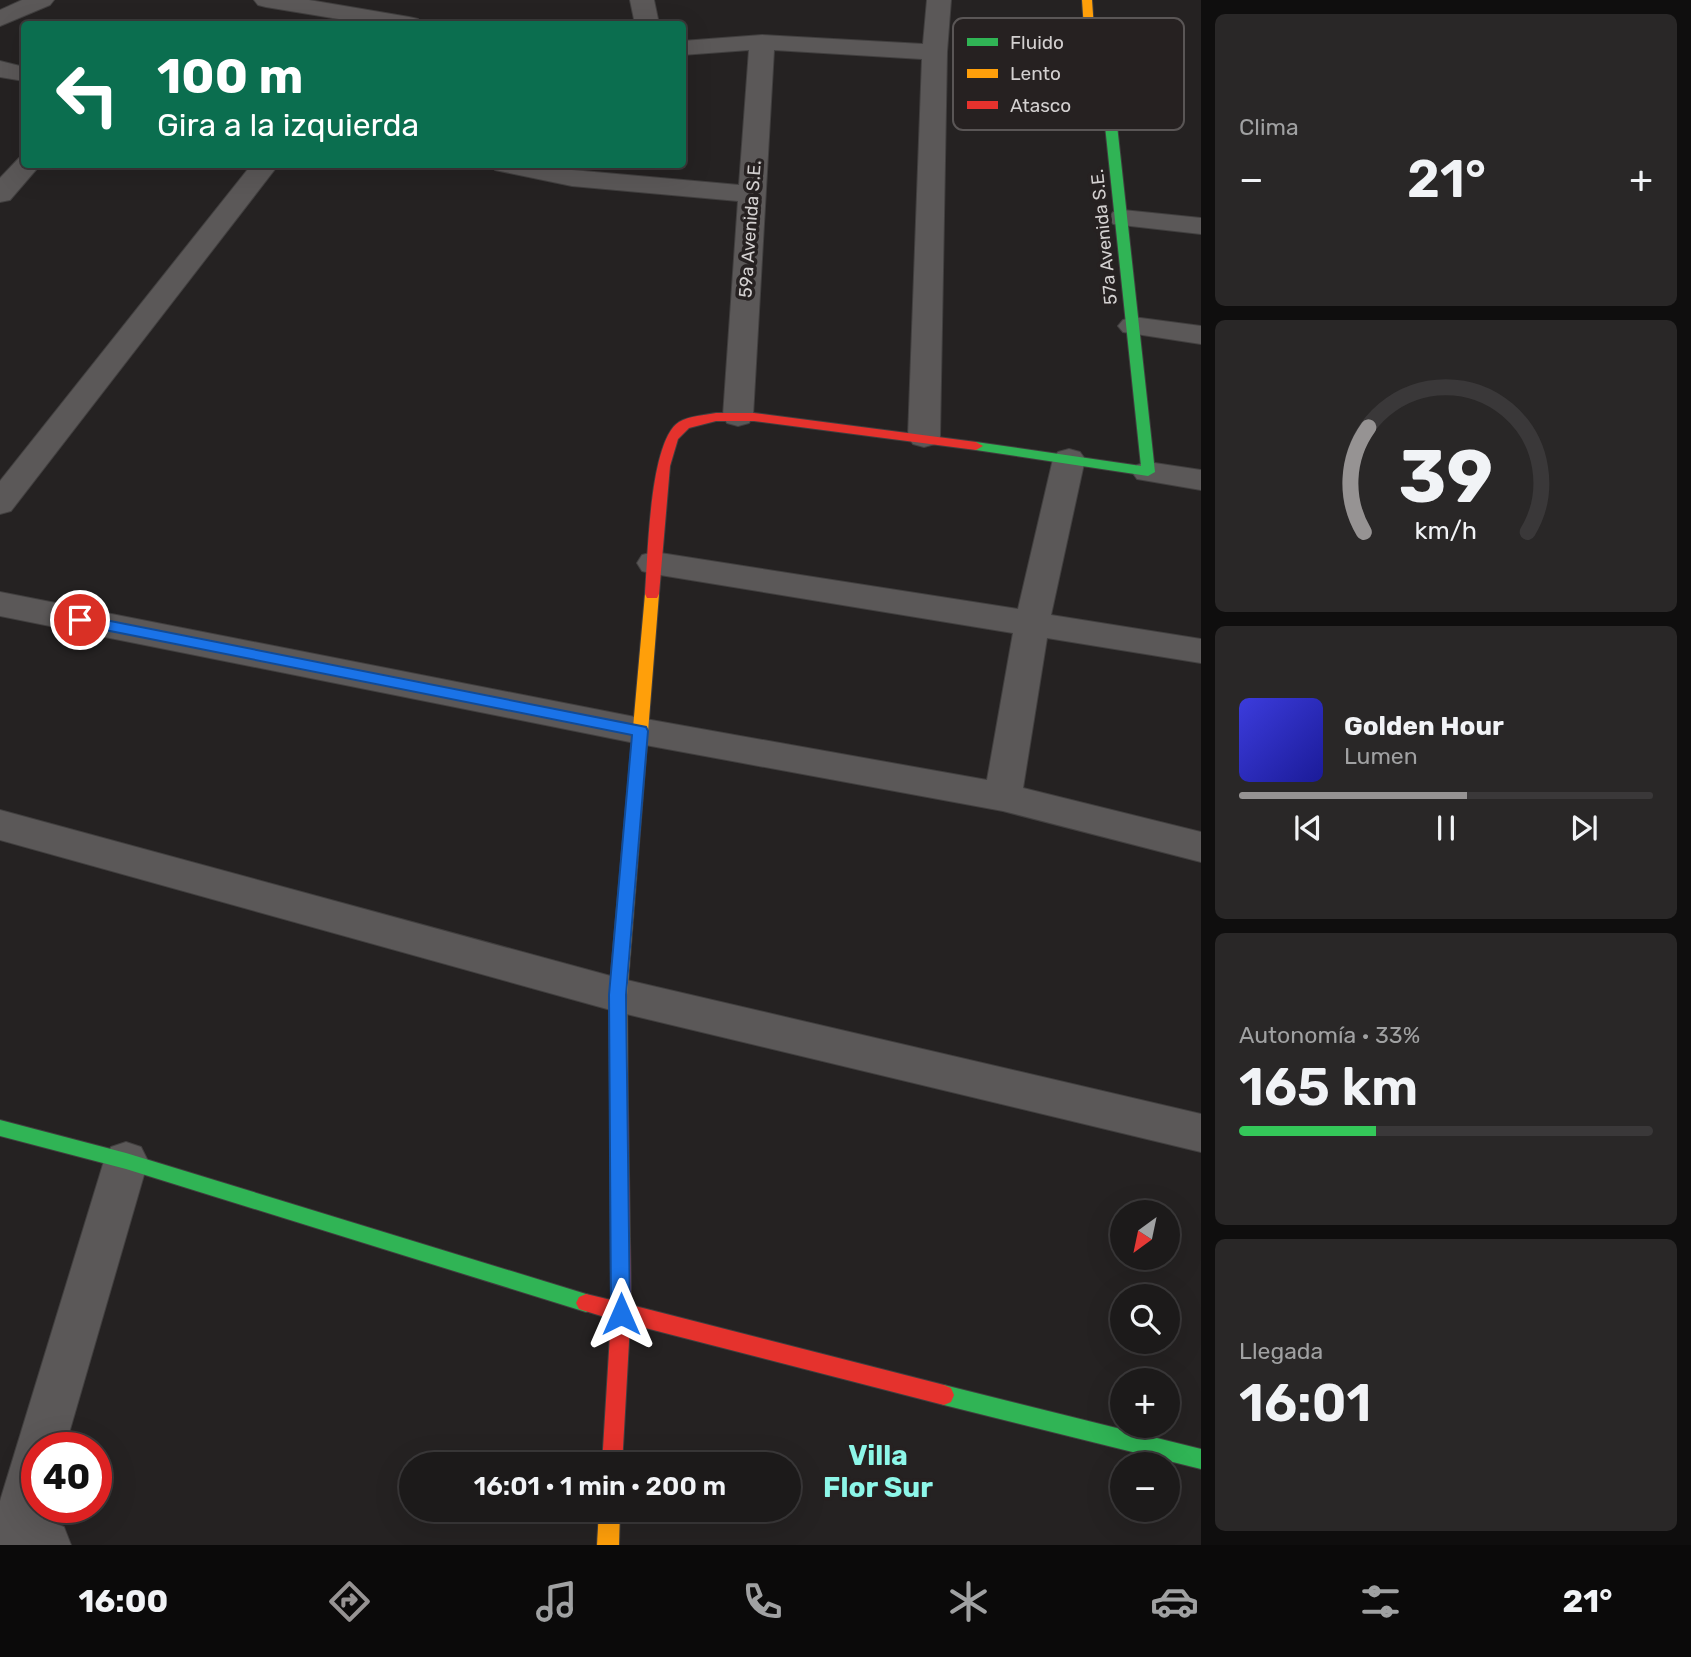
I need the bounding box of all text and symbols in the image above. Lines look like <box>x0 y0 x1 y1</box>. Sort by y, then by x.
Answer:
legend <box>953 18 1184 130</box>
text: Fluido <box>1010 31 1064 54</box>
text: 100 m <box>157 47 303 105</box>
icon: left <box>42 49 133 140</box>
text: Lento <box>1010 62 1061 85</box>
text: Atasco <box>1010 94 1071 117</box>
text: Gira a la izquierda <box>157 106 419 144</box>
text: Clima <box>1239 113 1299 141</box>
text: 21° <box>1407 148 1486 210</box>
text: − <box>1239 156 1264 202</box>
text: + <box>1629 156 1653 202</box>
street label: 59a Avenida S.E. <box>734 159 766 299</box>
street label: 57a Avenida S.E. <box>1086 168 1122 306</box>
text: 39 <box>1399 435 1493 521</box>
text: km/h <box>1415 516 1477 545</box>
pin <box>50 590 110 650</box>
icon: arrive <box>61 601 99 639</box>
text: Golden Hour <box>1344 711 1504 742</box>
text: Lumen <box>1344 742 1418 770</box>
icon: previous <box>1289 809 1327 847</box>
icon: pause <box>1427 809 1465 847</box>
icon: next <box>1565 809 1603 847</box>
text: Autonomía · 33% <box>1239 1021 1420 1049</box>
text: 165 km <box>1239 1056 1418 1118</box>
north arrow <box>1110 1200 1180 1270</box>
map controls <box>1110 1200 1180 1522</box>
position arrow <box>584 1277 658 1351</box>
button: search <box>1110 1284 1180 1354</box>
text: Llegada <box>1239 1337 1323 1365</box>
button: + <box>1110 1368 1180 1438</box>
text: 16:01 <box>1239 1372 1371 1434</box>
speed limit sign: 40 <box>21 1432 112 1523</box>
district label: Villa Flor Sur <box>823 1439 933 1504</box>
button: − <box>1110 1452 1180 1522</box>
text: 16:01 · 1 min · 200 m <box>474 1471 726 1502</box>
icon: directions <box>325 1577 374 1626</box>
icon: music <box>532 1577 581 1626</box>
icon: phone <box>738 1577 787 1626</box>
icon: climate <box>944 1577 993 1626</box>
icon: car <box>1150 1577 1199 1626</box>
icon: filters <box>1356 1577 1405 1626</box>
text: 16:00 <box>79 1582 168 1620</box>
text: 21° <box>1563 1582 1612 1620</box>

